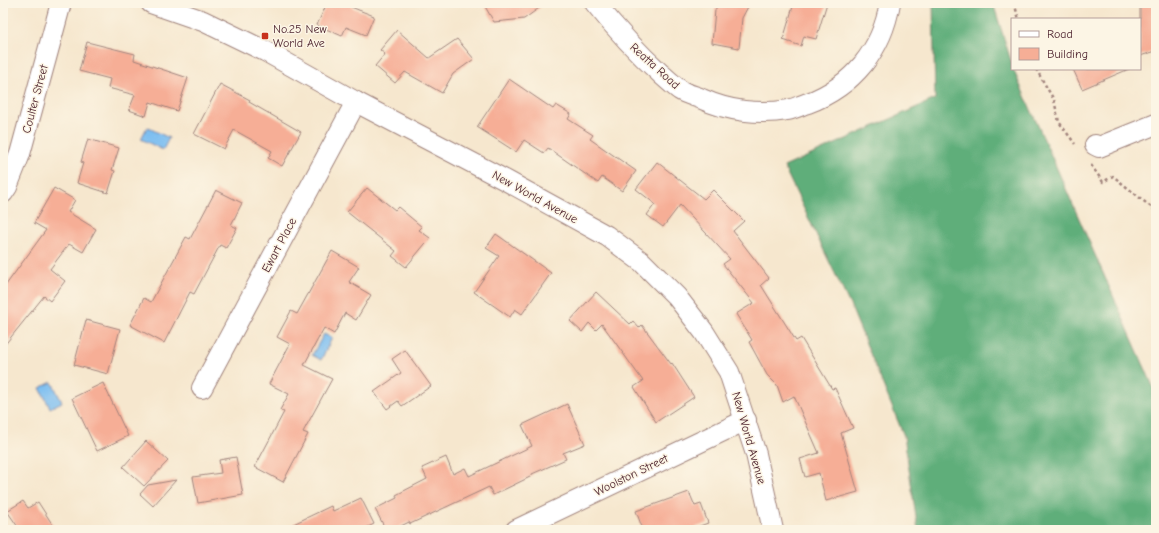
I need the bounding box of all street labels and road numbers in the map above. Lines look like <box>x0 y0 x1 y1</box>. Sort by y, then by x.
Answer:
street label: Reatta Road <box>627 40 683 92</box>
street label: Coulter Street <box>19 63 51 135</box>
street label: New World Avenue <box>490 168 580 226</box>
street label: Ewart Place <box>259 215 299 275</box>
street label: New World Avenue <box>729 390 769 486</box>
street label: Woolston Street <box>592 451 671 499</box>

